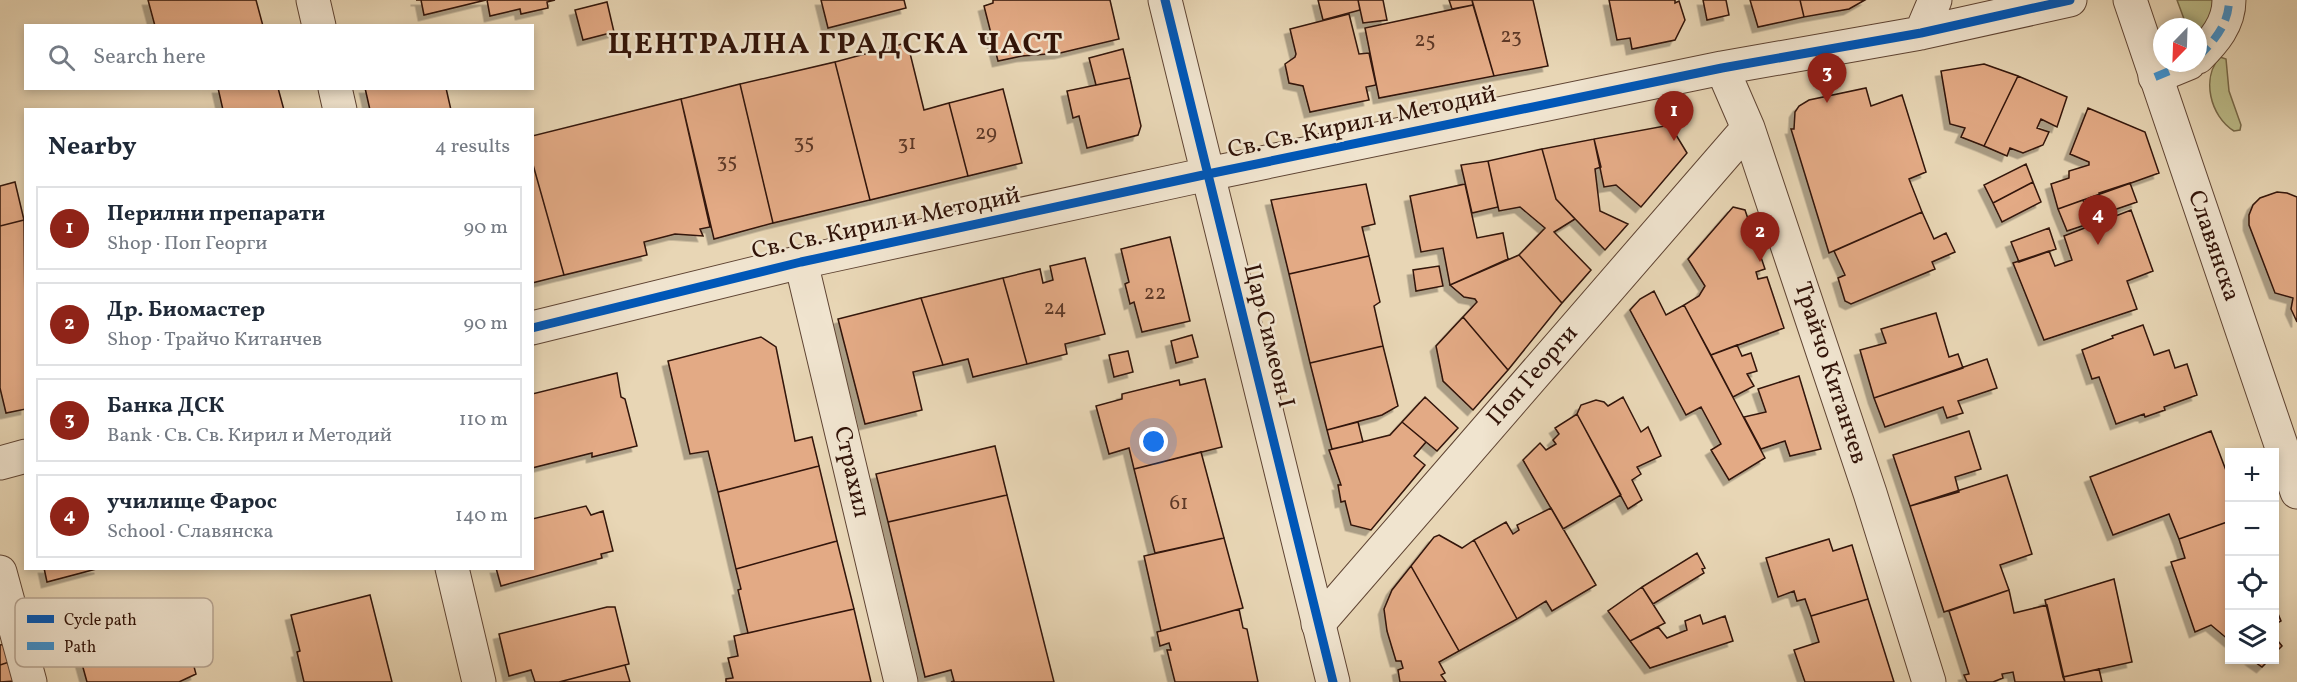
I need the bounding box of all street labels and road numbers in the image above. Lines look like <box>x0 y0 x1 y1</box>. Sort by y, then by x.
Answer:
street label: Св. Св. Кирил и Методий <box>1225 78 1499 168</box>
street label: Св. Св. Кирил и Методий <box>749 179 1023 269</box>
street label: Славянска <box>2178 186 2248 306</box>
street label: Цар Симеон I <box>1234 260 1302 412</box>
street label: Трайчо Китанчев <box>1785 278 1875 468</box>
street label: Поп Георги <box>1479 318 1587 434</box>
street label: Страхил <box>824 423 878 521</box>

